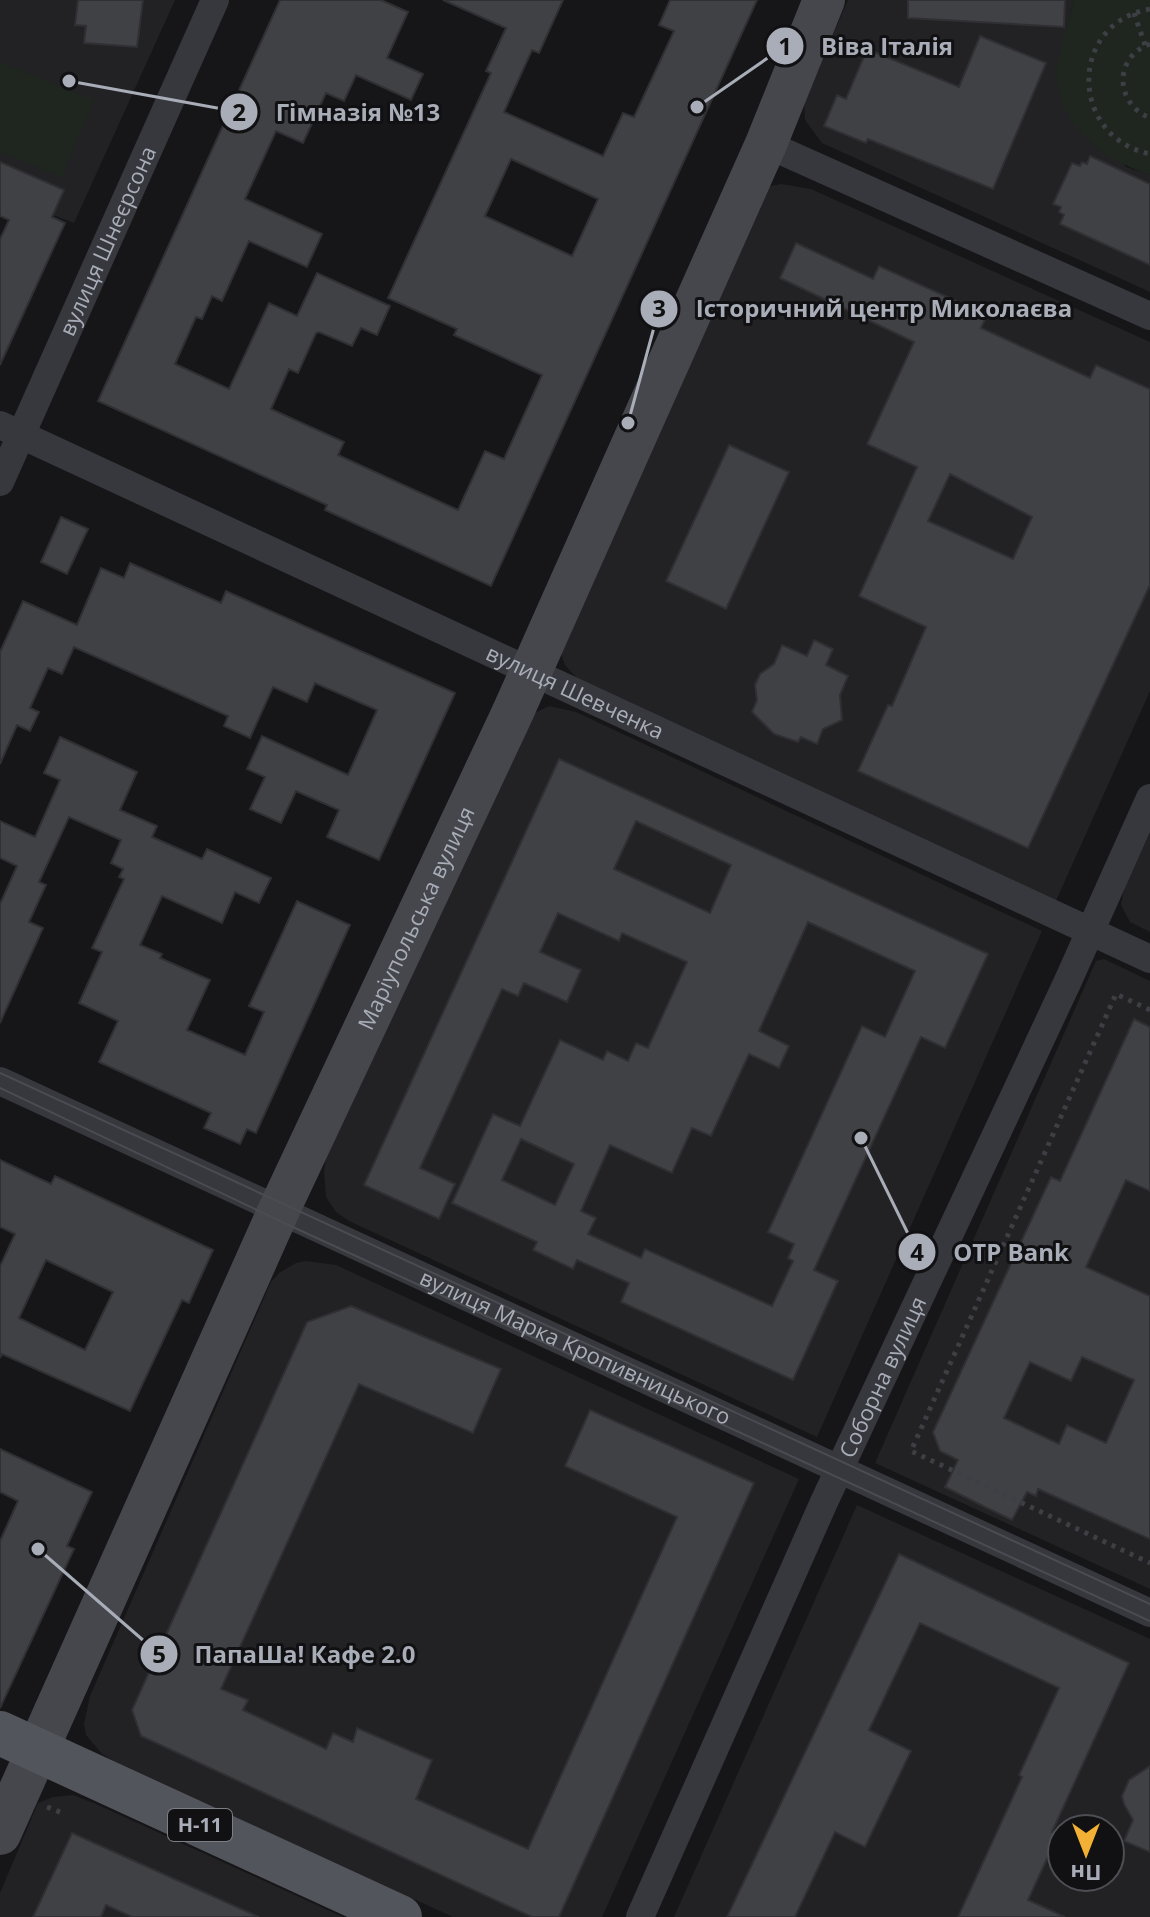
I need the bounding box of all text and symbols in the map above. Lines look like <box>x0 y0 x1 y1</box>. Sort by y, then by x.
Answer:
callout: Віва Італія <box>765 22 969 70</box>
text: 1 <box>778 29 792 62</box>
text: Віва Італія <box>821 29 953 62</box>
callout: Гімназія №13 <box>219 88 456 136</box>
text: 2 <box>232 95 246 128</box>
text: Гімназія №13 <box>276 95 440 128</box>
street label: вулиця Шнеєрсона <box>51 141 162 340</box>
callout: Історичний центр Миколаєва <box>639 285 1088 333</box>
text: 3 <box>652 291 666 324</box>
text: Історичний центр Миколаєва <box>696 291 1072 324</box>
street label: вулиця Шевченка <box>482 637 669 745</box>
street label: Маріупольська вулиця <box>350 801 481 1034</box>
callout: OTP Bank <box>897 1228 1085 1276</box>
text: 4 <box>910 1235 924 1268</box>
text: OTP Bank <box>953 1235 1069 1268</box>
street label: вулиця Марка Кропивницького <box>416 1261 736 1431</box>
street label: Соборна вулиця <box>831 1291 932 1462</box>
callout: ПапаШа! Кафе 2.0 <box>139 1630 432 1678</box>
text: 5 <box>152 1637 166 1670</box>
text: ПапаШа! Кафе 2.0 <box>195 1637 415 1670</box>
road number: Н-11 <box>168 1809 232 1841</box>
north arrow <box>1046 1813 1126 1893</box>
text: Пн <box>1071 1859 1101 1889</box>

